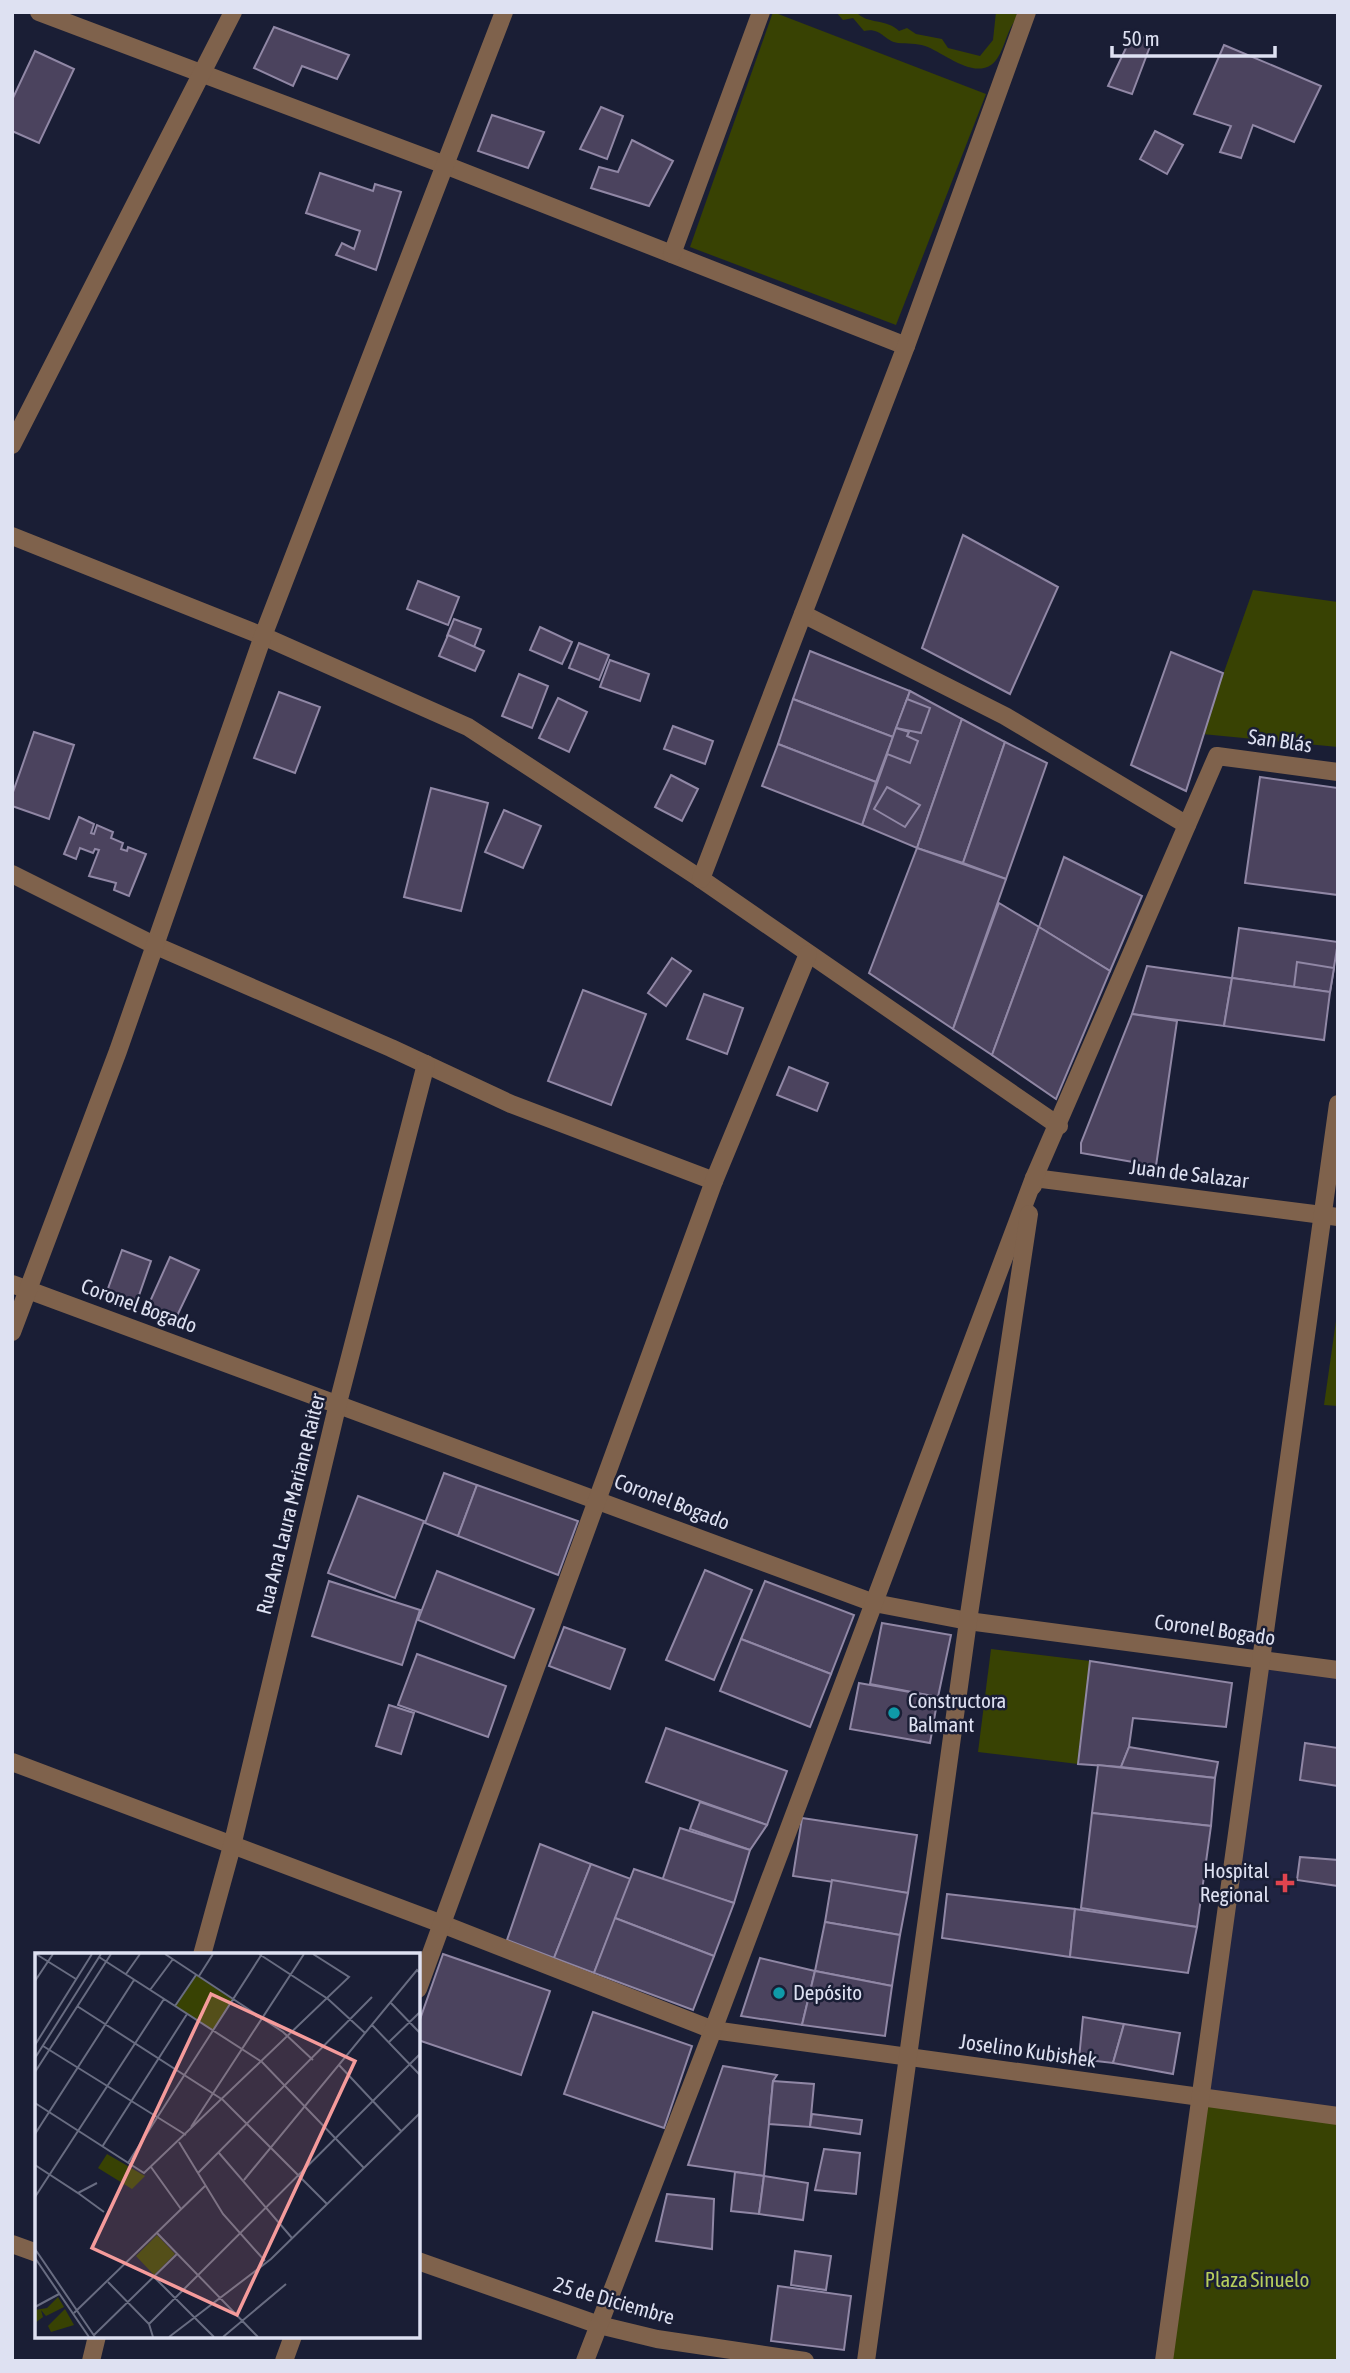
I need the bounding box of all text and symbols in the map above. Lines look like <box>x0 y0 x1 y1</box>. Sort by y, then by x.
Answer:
scale bar <box>1112 14 1275 58</box>
text: 50 m <box>1122 26 1160 50</box>
street label: San Blás <box>1247 724 1314 756</box>
street label: Juan de Salazar <box>1128 1154 1251 1192</box>
street label: Coronel Bogado <box>78 1273 201 1337</box>
street label: Rua Ana Laura Mariane Raiter <box>251 1390 329 1617</box>
street label: Coronel Bogado <box>611 1468 733 1534</box>
street label: Coronel Bogado <box>1153 1609 1277 1649</box>
place label: Constructora Balmant <box>908 1688 1006 1736</box>
marker: Constructora Balmant <box>886 1705 902 1721</box>
place label: Hospital Regional <box>1200 1858 1269 1906</box>
marker: Hospital Regional <box>1275 1873 1295 1893</box>
inset map <box>35 1953 420 2338</box>
place label: Depósito <box>793 1980 862 2004</box>
marker: Depósito <box>771 1985 787 2001</box>
street label: Joselino Kubishek <box>958 2029 1098 2072</box>
park label: Plaza Sinuelo <box>1205 2267 1309 2291</box>
street label: 25 de Diciembre <box>551 2271 677 2329</box>

